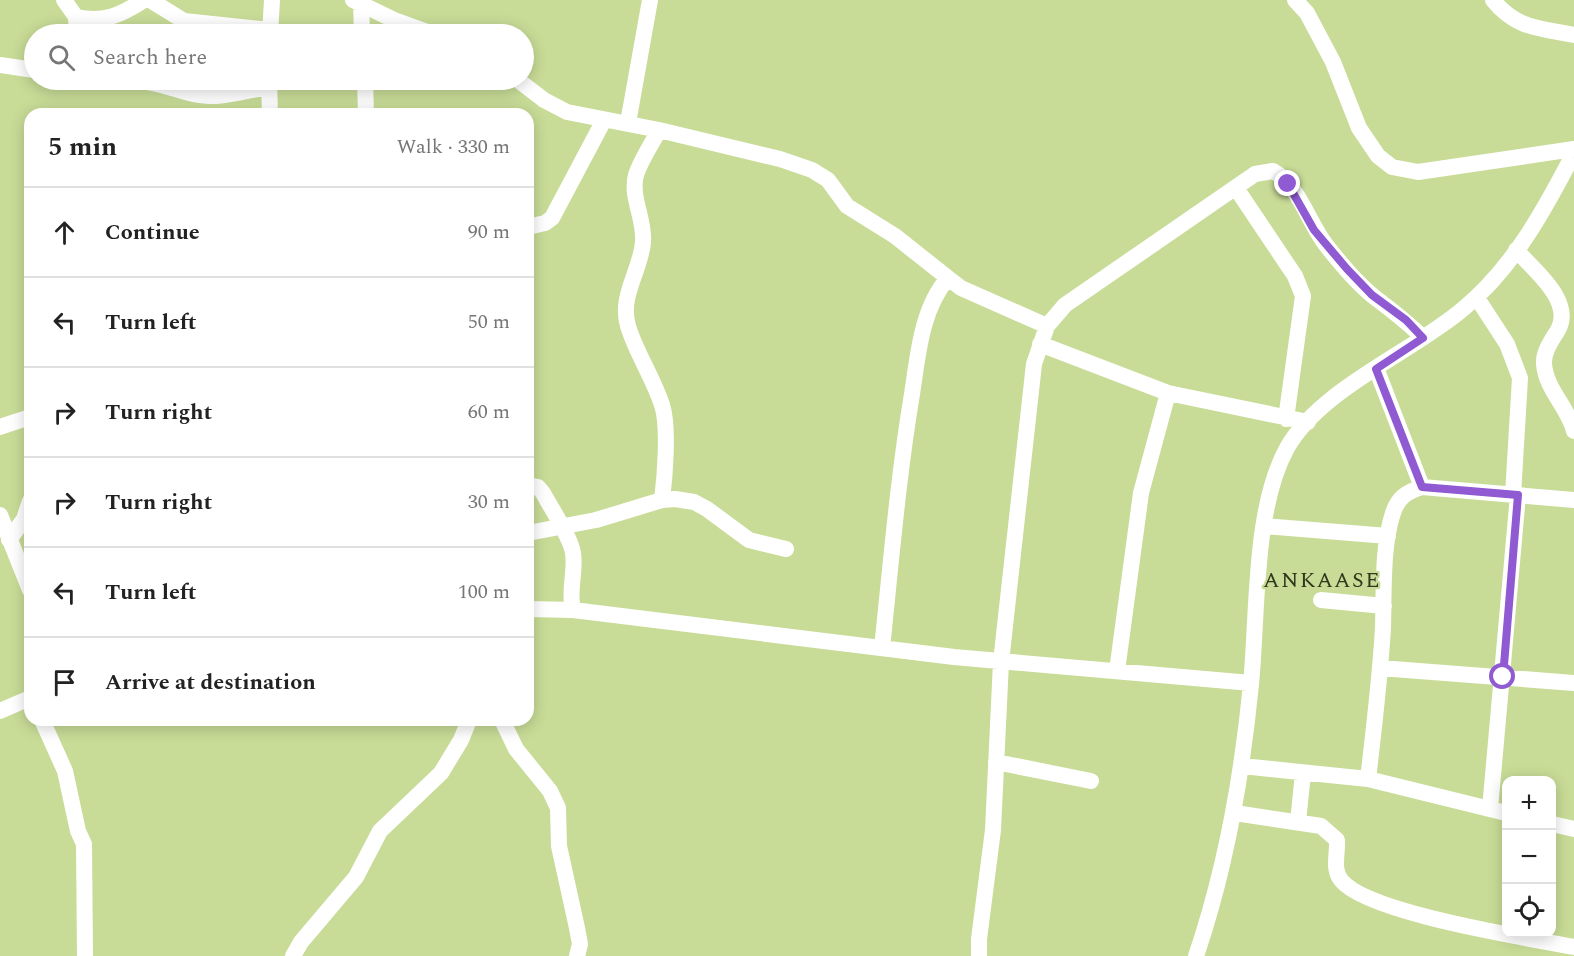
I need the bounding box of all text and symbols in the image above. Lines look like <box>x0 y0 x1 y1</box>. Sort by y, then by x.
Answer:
search box <box>24 24 534 90</box>
icon: search <box>45 41 78 74</box>
text: Search here <box>93 41 207 74</box>
text: 5 min <box>48 127 117 167</box>
text: Walk · 330 m <box>397 132 510 162</box>
route end <box>1274 170 1300 196</box>
icon: ahead <box>48 216 81 249</box>
text: Continue <box>105 216 200 249</box>
text: 90 m <box>468 217 510 247</box>
icon: left <box>48 306 81 339</box>
text: Turn left <box>105 306 197 339</box>
text: 50 m <box>468 307 510 337</box>
icon: right <box>48 396 81 429</box>
text: Turn right <box>105 396 212 429</box>
text: 60 m <box>468 397 510 427</box>
icon: right <box>48 486 81 519</box>
text: Turn right <box>105 486 212 519</box>
text: 30 m <box>468 487 510 517</box>
district label: ANKAASE <box>1263 564 1381 597</box>
icon: left <box>48 576 81 609</box>
text: Turn left <box>105 576 197 609</box>
text: 100 m <box>458 577 510 607</box>
route start <box>1489 663 1515 689</box>
icon: arrive <box>48 666 81 699</box>
text: Arrive at destination <box>105 666 316 699</box>
map controls <box>1502 776 1556 938</box>
button: + <box>1502 776 1556 830</box>
button: − <box>1502 830 1556 884</box>
button: locate <box>1502 884 1556 938</box>

